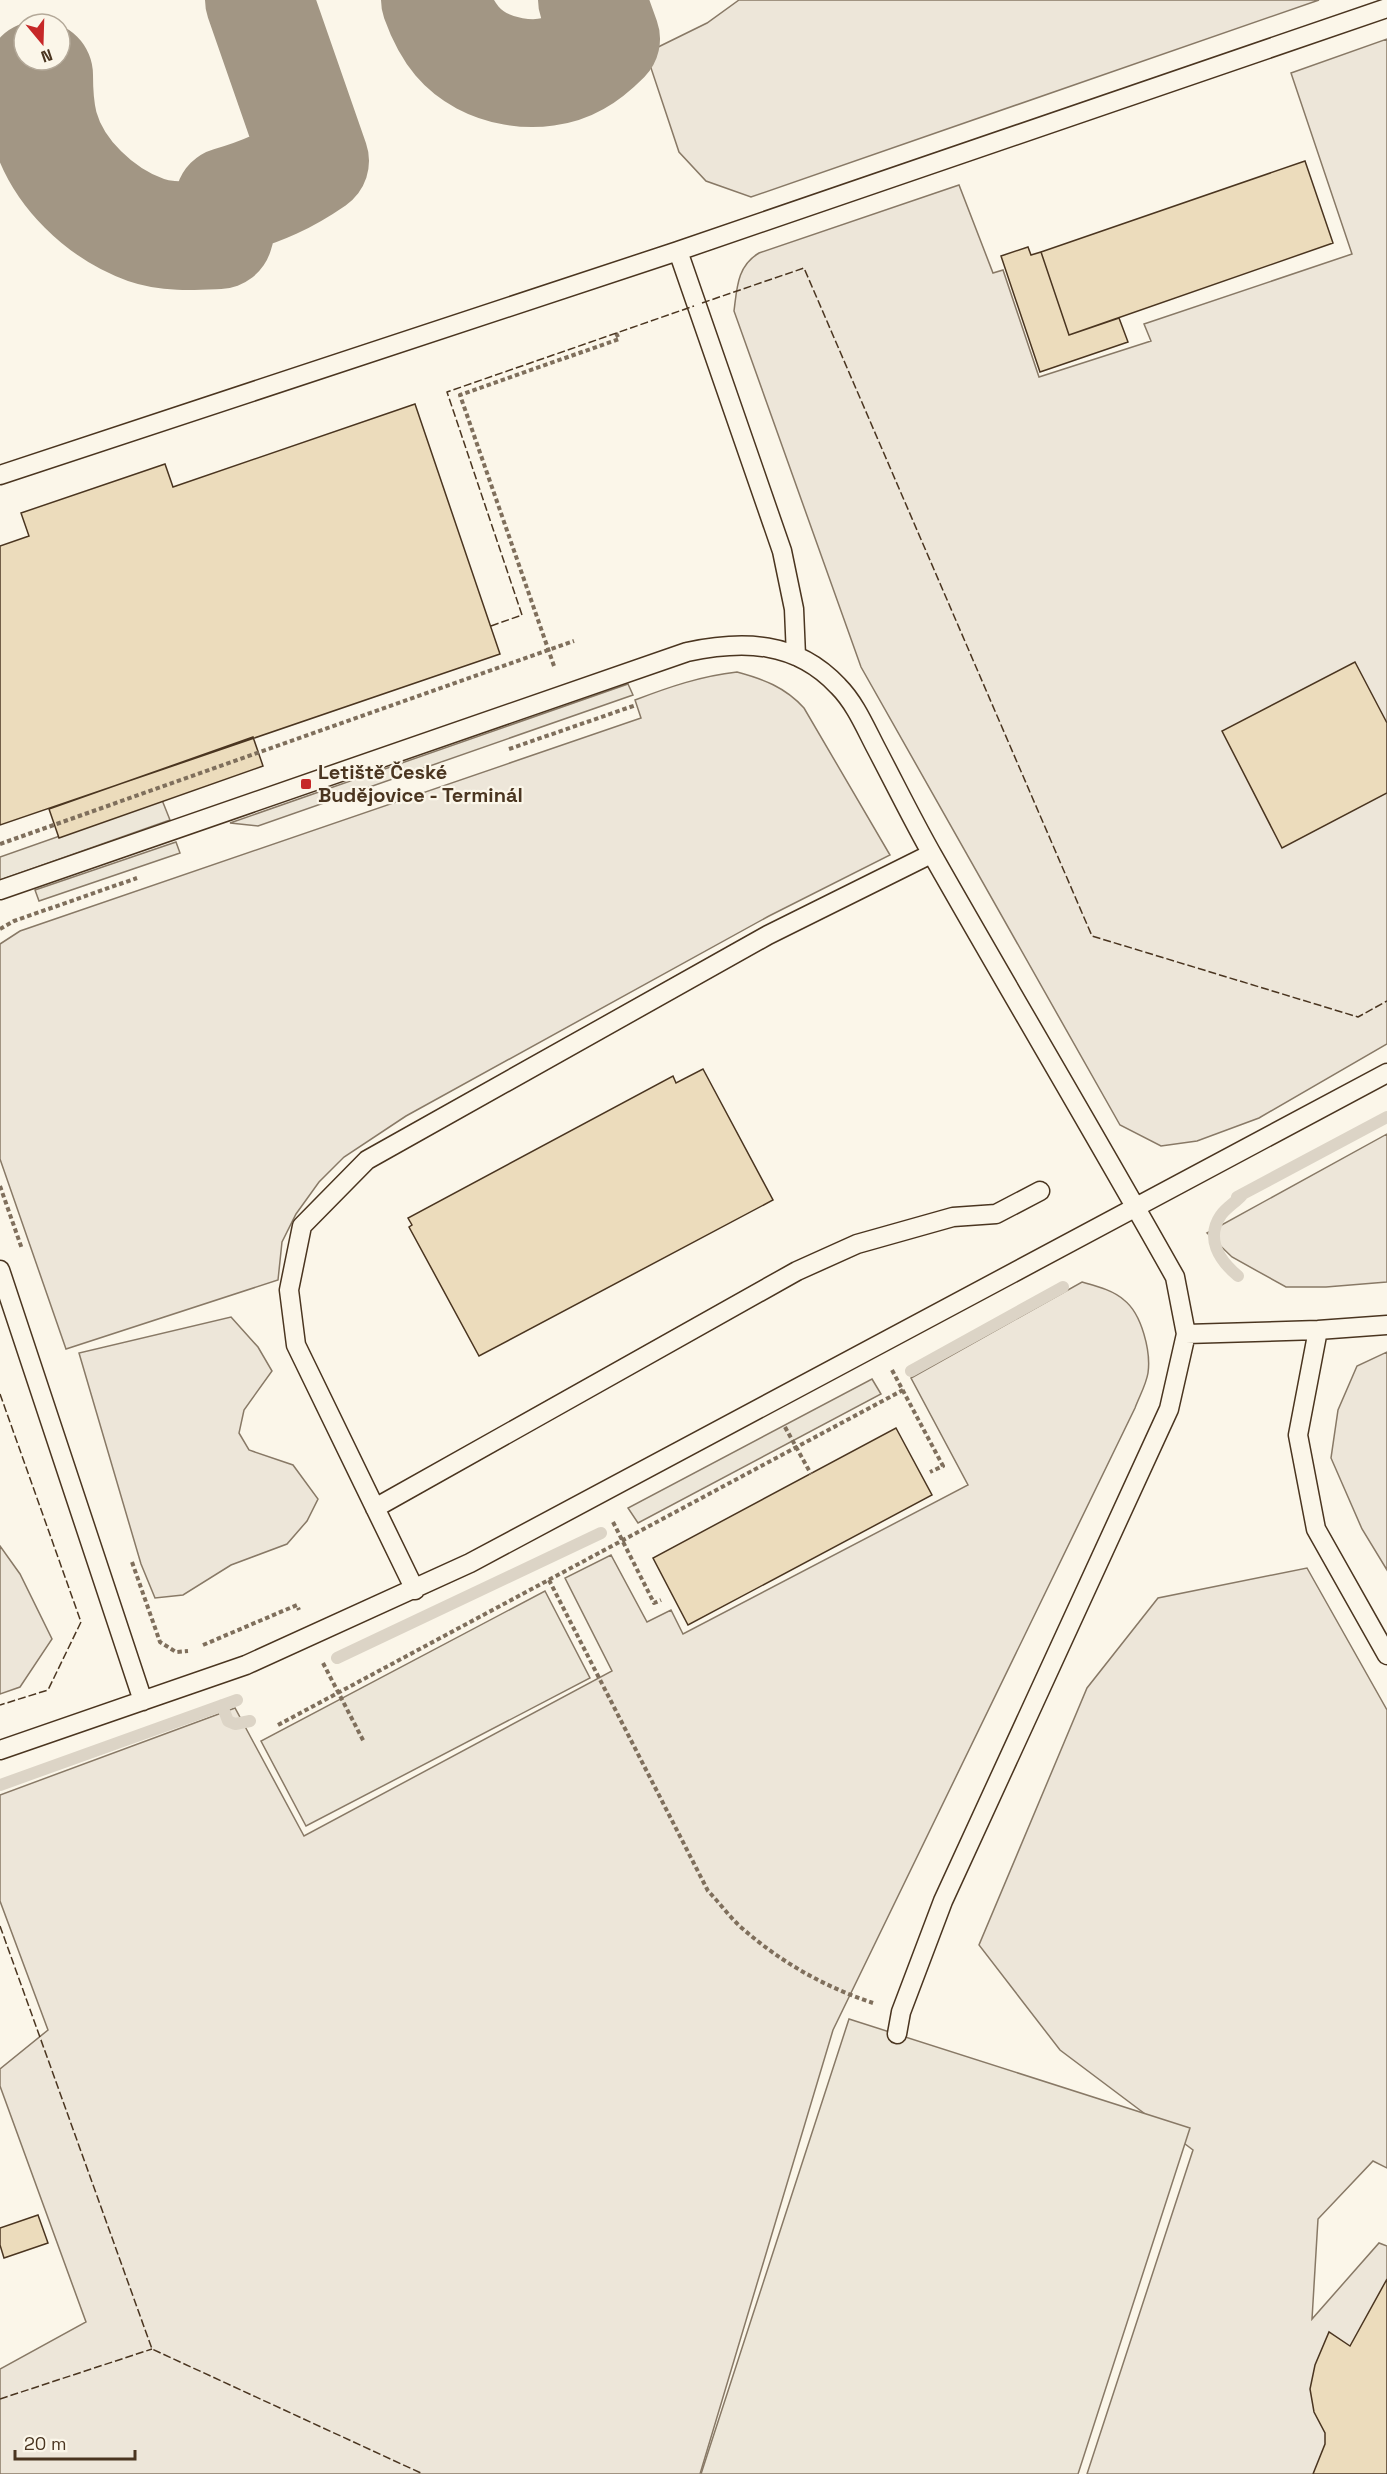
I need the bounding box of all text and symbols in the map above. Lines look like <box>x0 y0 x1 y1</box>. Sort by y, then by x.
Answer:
north arrow <box>12 12 72 72</box>
text: N <box>38 44 55 67</box>
place label: Letiště České Budějovice - Terminál <box>318 759 523 808</box>
marker: Letiště České Budějovice - Terminál <box>299 777 313 791</box>
scale bar <box>15 2423 135 2461</box>
text: 20 m <box>24 2432 67 2455</box>

